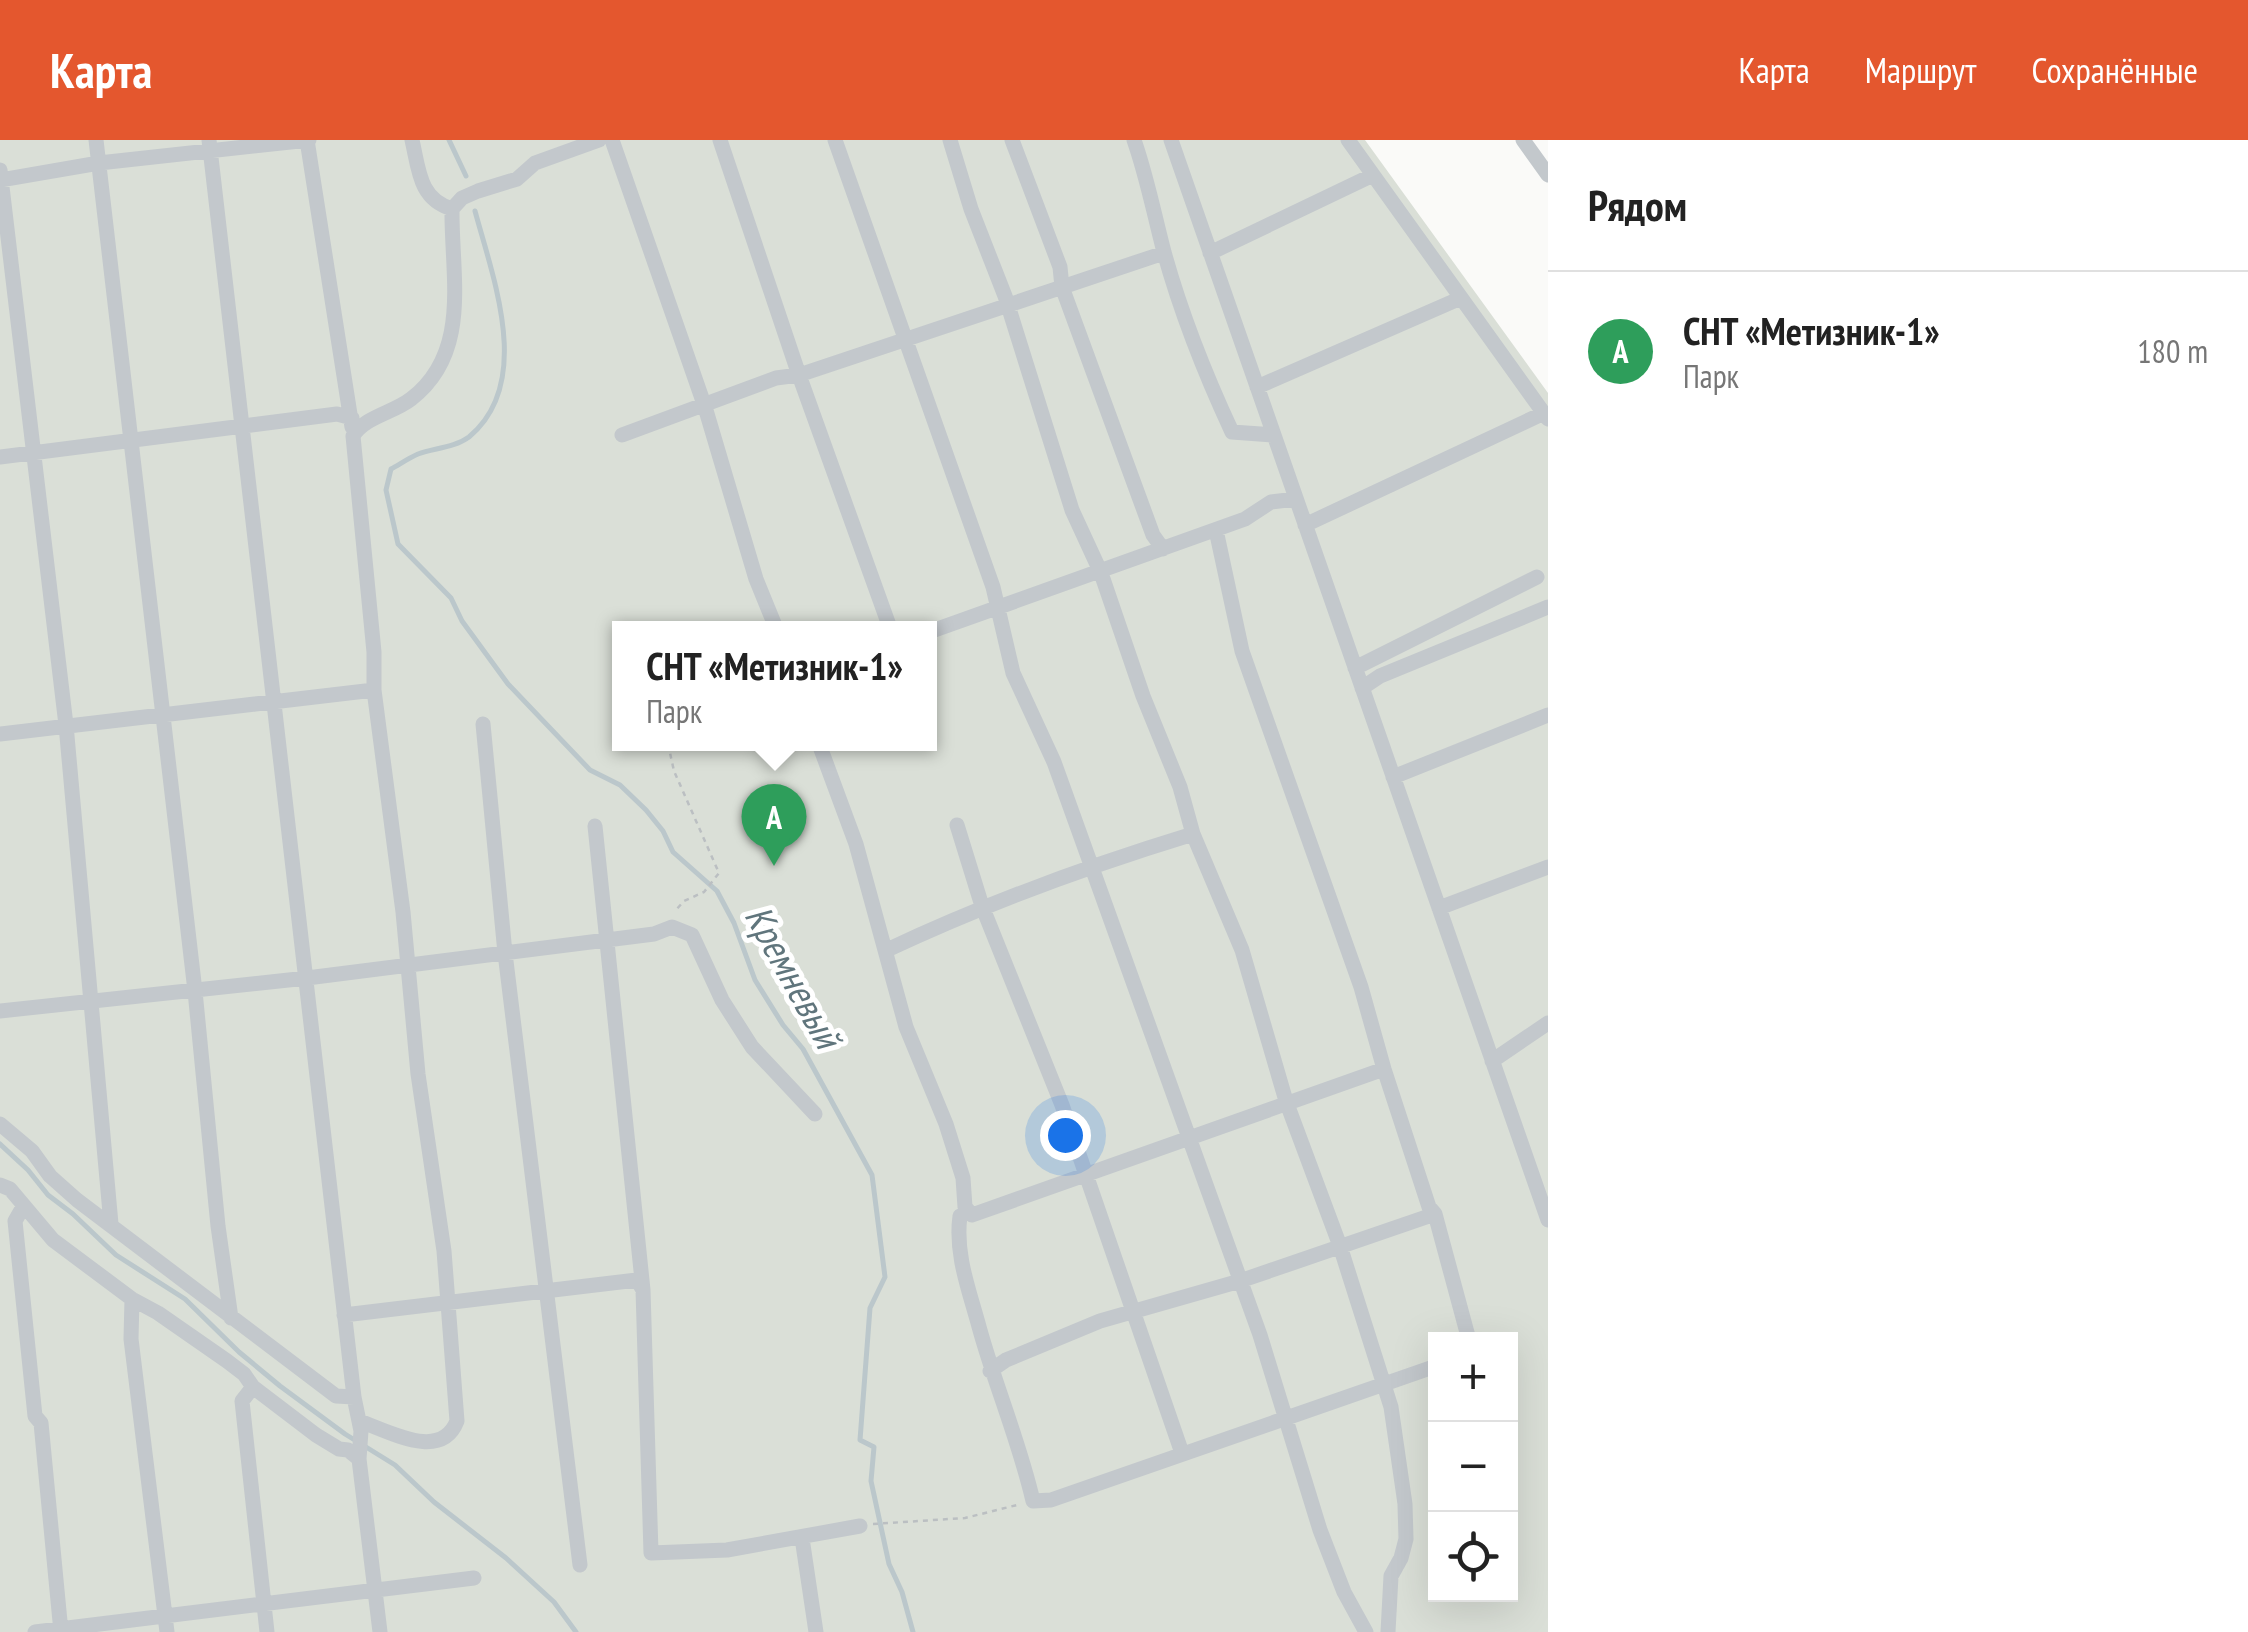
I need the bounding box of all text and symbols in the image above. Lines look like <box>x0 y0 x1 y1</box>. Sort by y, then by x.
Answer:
text: Карта <box>50 39 152 101</box>
text: Карта <box>1738 47 1810 93</box>
text: Маршрут <box>1865 47 1976 93</box>
text: Сохранённые <box>2031 47 2198 93</box>
text: Рядом <box>1588 178 1687 233</box>
text: СНТ «Метизник-1» <box>1683 306 1940 355</box>
text: A <box>1612 330 1629 372</box>
text: 180 m <box>2137 330 2208 372</box>
text: Парк <box>1683 355 1739 397</box>
popup <box>612 621 937 751</box>
text: СНТ «Метизник-1» <box>646 641 903 690</box>
text: Парк <box>646 690 702 732</box>
pin: A <box>742 784 806 866</box>
water label: Кремневый <box>735 896 855 1059</box>
your location <box>1040 1110 1091 1161</box>
map controls <box>1428 1332 1518 1602</box>
button: + <box>1428 1332 1518 1422</box>
button: − <box>1428 1422 1518 1512</box>
button: locate <box>1428 1512 1518 1602</box>

